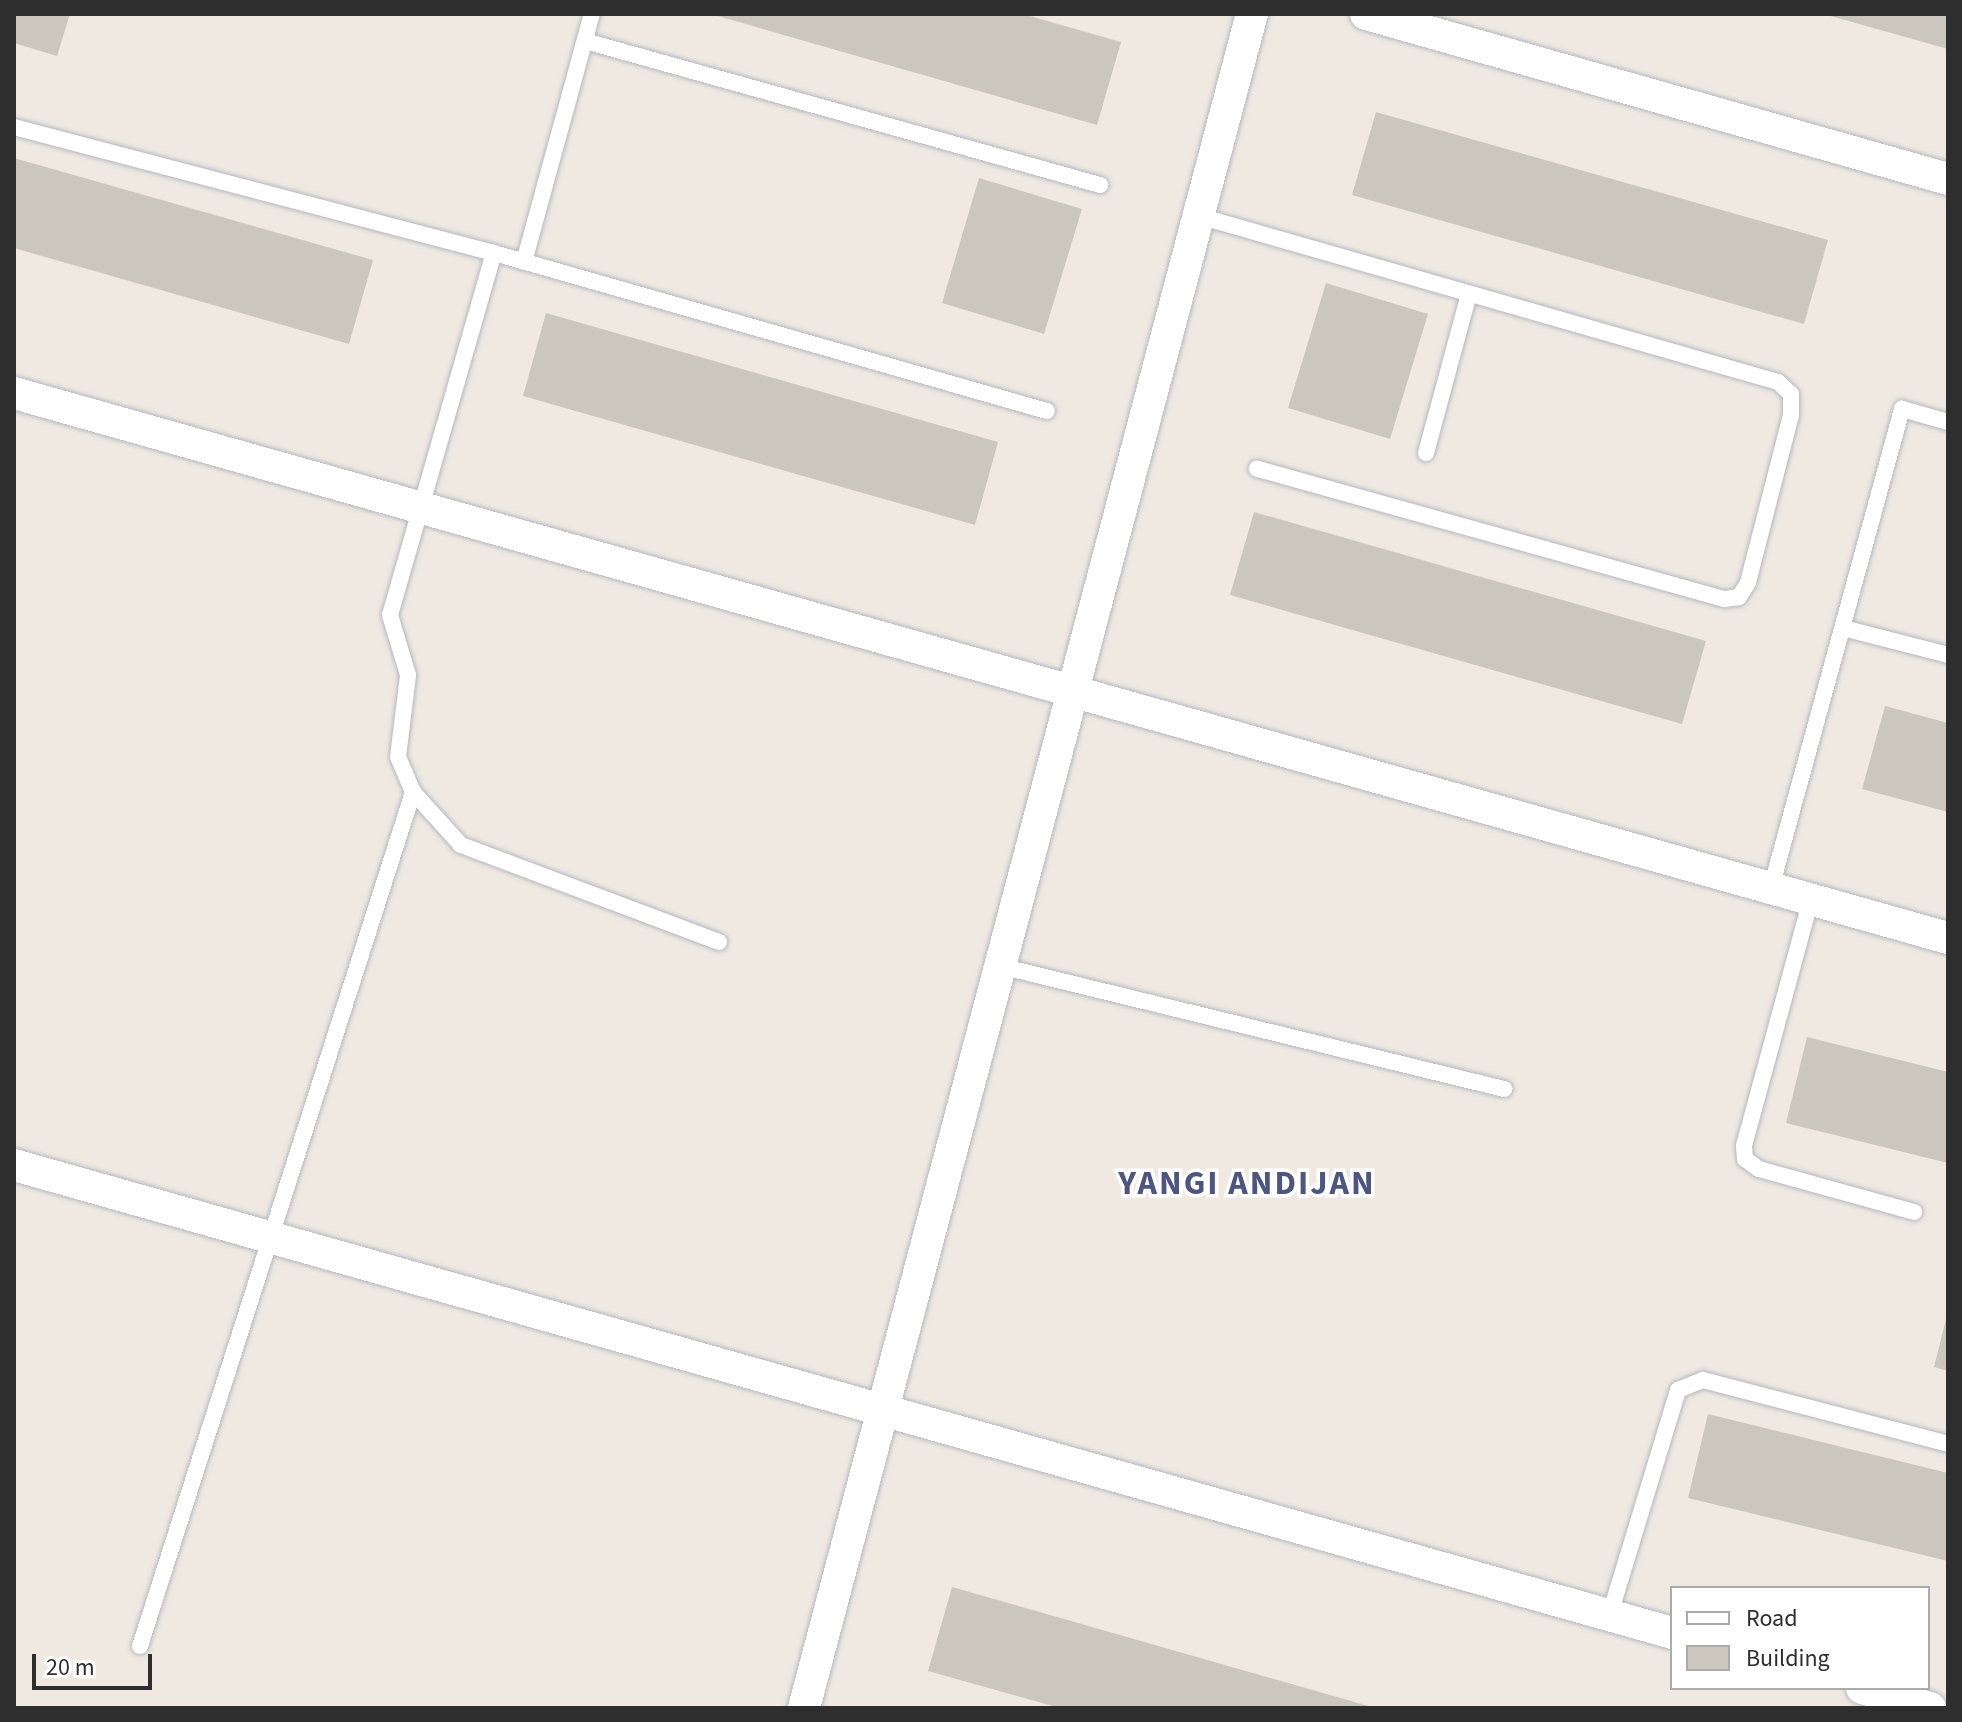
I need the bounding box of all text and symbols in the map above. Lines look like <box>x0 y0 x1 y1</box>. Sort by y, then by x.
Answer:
district label: YANGI ANDIJAN <box>1118 1164 1376 1204</box>
legend <box>1670 1586 1930 1690</box>
text: Road <box>1746 1601 1798 1636</box>
scale bar <box>36 1638 156 1688</box>
text: Building <box>1746 1641 1830 1676</box>
text: 20 m <box>46 1650 95 1685</box>

